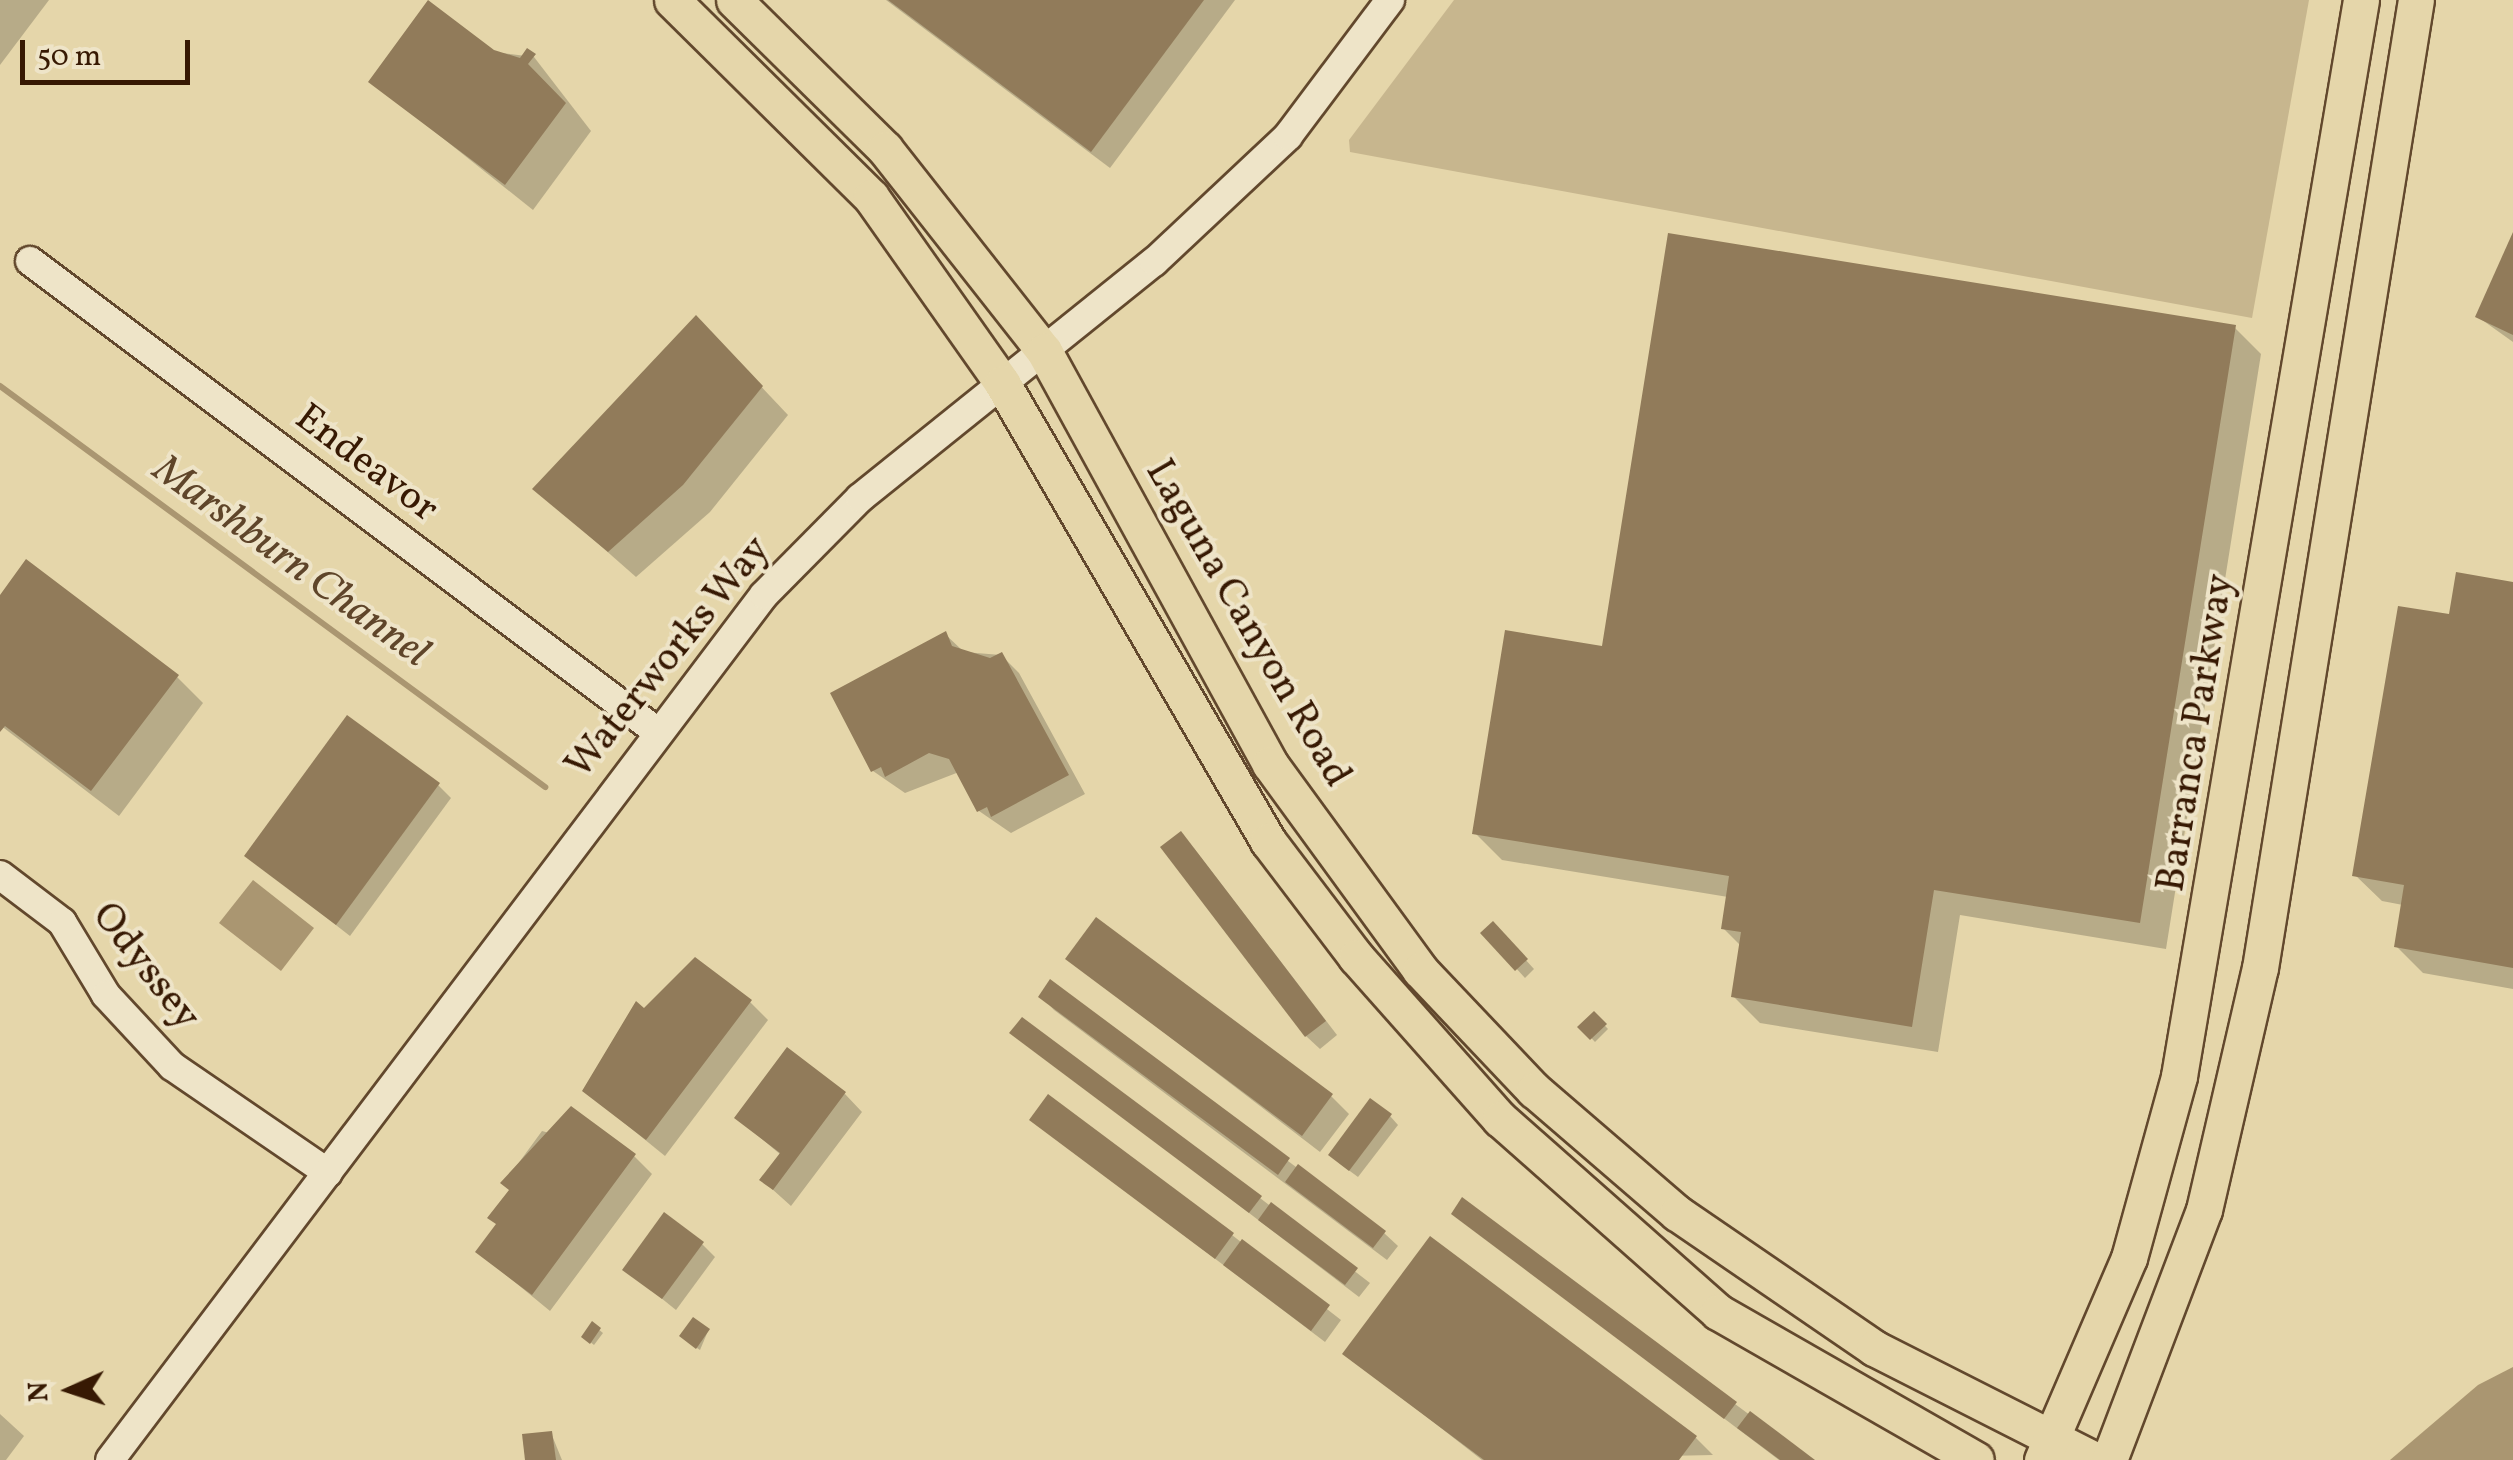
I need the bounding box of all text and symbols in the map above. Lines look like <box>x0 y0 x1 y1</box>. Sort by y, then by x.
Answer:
scale bar <box>25 20 195 82</box>
text: 50 m <box>37 36 101 78</box>
street label: Endeavor <box>285 395 447 533</box>
water label: Marshburn Channel <box>142 446 438 680</box>
street label: Laguna Canyon Road <box>1134 452 1360 796</box>
street label: Waterworks Way <box>556 527 782 789</box>
street label: Barranca Parkway <box>2148 571 2246 895</box>
street label: Odyssey <box>81 894 209 1040</box>
north arrow <box>20 1340 120 1440</box>
text: N <box>20 1380 60 1403</box>

